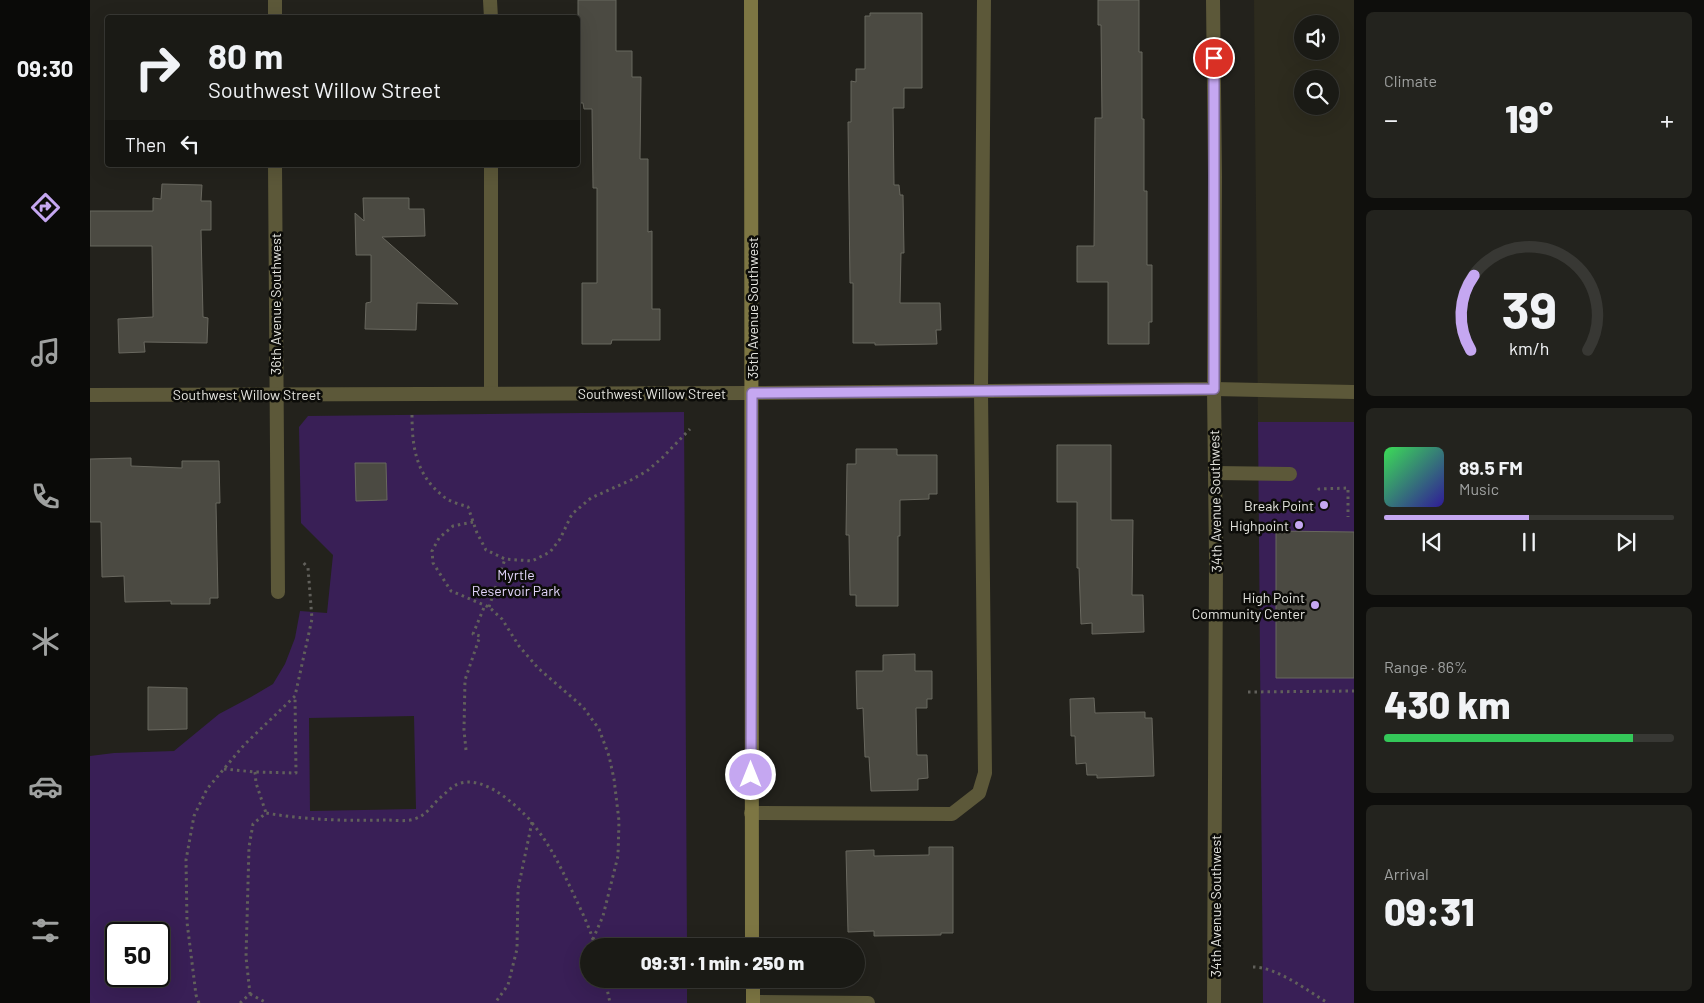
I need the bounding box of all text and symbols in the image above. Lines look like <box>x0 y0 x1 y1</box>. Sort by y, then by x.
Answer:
map controls <box>1294 15 1339 115</box>
button: sound <box>1294 15 1339 60</box>
text: 80 m <box>208 34 283 76</box>
icon: right <box>125 35 190 100</box>
pin <box>1193 37 1235 79</box>
icon: arrive <box>1200 44 1228 72</box>
text: 09:30 <box>17 55 73 81</box>
button: search <box>1294 70 1339 115</box>
text: Climate <box>1384 71 1437 90</box>
text: Southwest Willow Street <box>208 76 441 102</box>
text: 19° <box>1505 95 1553 141</box>
text: − <box>1384 102 1398 136</box>
text: + <box>1660 102 1674 136</box>
icon: left <box>176 130 204 158</box>
text: Then <box>125 133 166 156</box>
icon: directions <box>28 190 63 225</box>
street label: 36th Avenue Southwest <box>267 233 284 375</box>
street label: 35th Avenue Southwest <box>744 237 761 379</box>
text: 39 <box>1501 277 1557 339</box>
icon: music <box>28 335 63 370</box>
text: km/h <box>1509 337 1549 359</box>
street label: Southwest Willow Street <box>578 385 726 402</box>
street label: Southwest Willow Street <box>173 386 321 403</box>
street label: 34th Avenue Southwest <box>1205 430 1225 572</box>
text: 89.5 FM <box>1459 456 1523 479</box>
icon: phone <box>28 479 63 514</box>
text: Music <box>1459 479 1499 498</box>
place label: Break Point <box>1244 497 1314 514</box>
marker: Break Point <box>1318 499 1330 511</box>
place label: Highpoint <box>1230 517 1289 534</box>
marker: Highpoint <box>1293 519 1305 531</box>
icon: previous <box>1418 528 1446 556</box>
icon: pause <box>1515 528 1543 556</box>
icon: next <box>1612 528 1640 556</box>
park label: Myrtle Reservoir Park <box>472 566 560 599</box>
place label: High Point Community Center <box>1192 589 1305 622</box>
marker: High Point Community Center <box>1309 599 1321 611</box>
icon: climate <box>28 624 63 659</box>
text: Range · 86% <box>1384 657 1468 676</box>
text: 430 km <box>1384 681 1510 727</box>
position arrow <box>724 748 776 800</box>
icon: car <box>28 769 63 804</box>
street label: 34th Avenue Southwest <box>1207 835 1224 977</box>
text: Arrival <box>1384 864 1429 883</box>
text: 09:31 <box>1384 888 1474 934</box>
icon: filters <box>28 913 63 948</box>
speed limit sign: 50 <box>105 922 170 987</box>
text: 09:31 · 1 min · 250 m <box>641 951 804 974</box>

